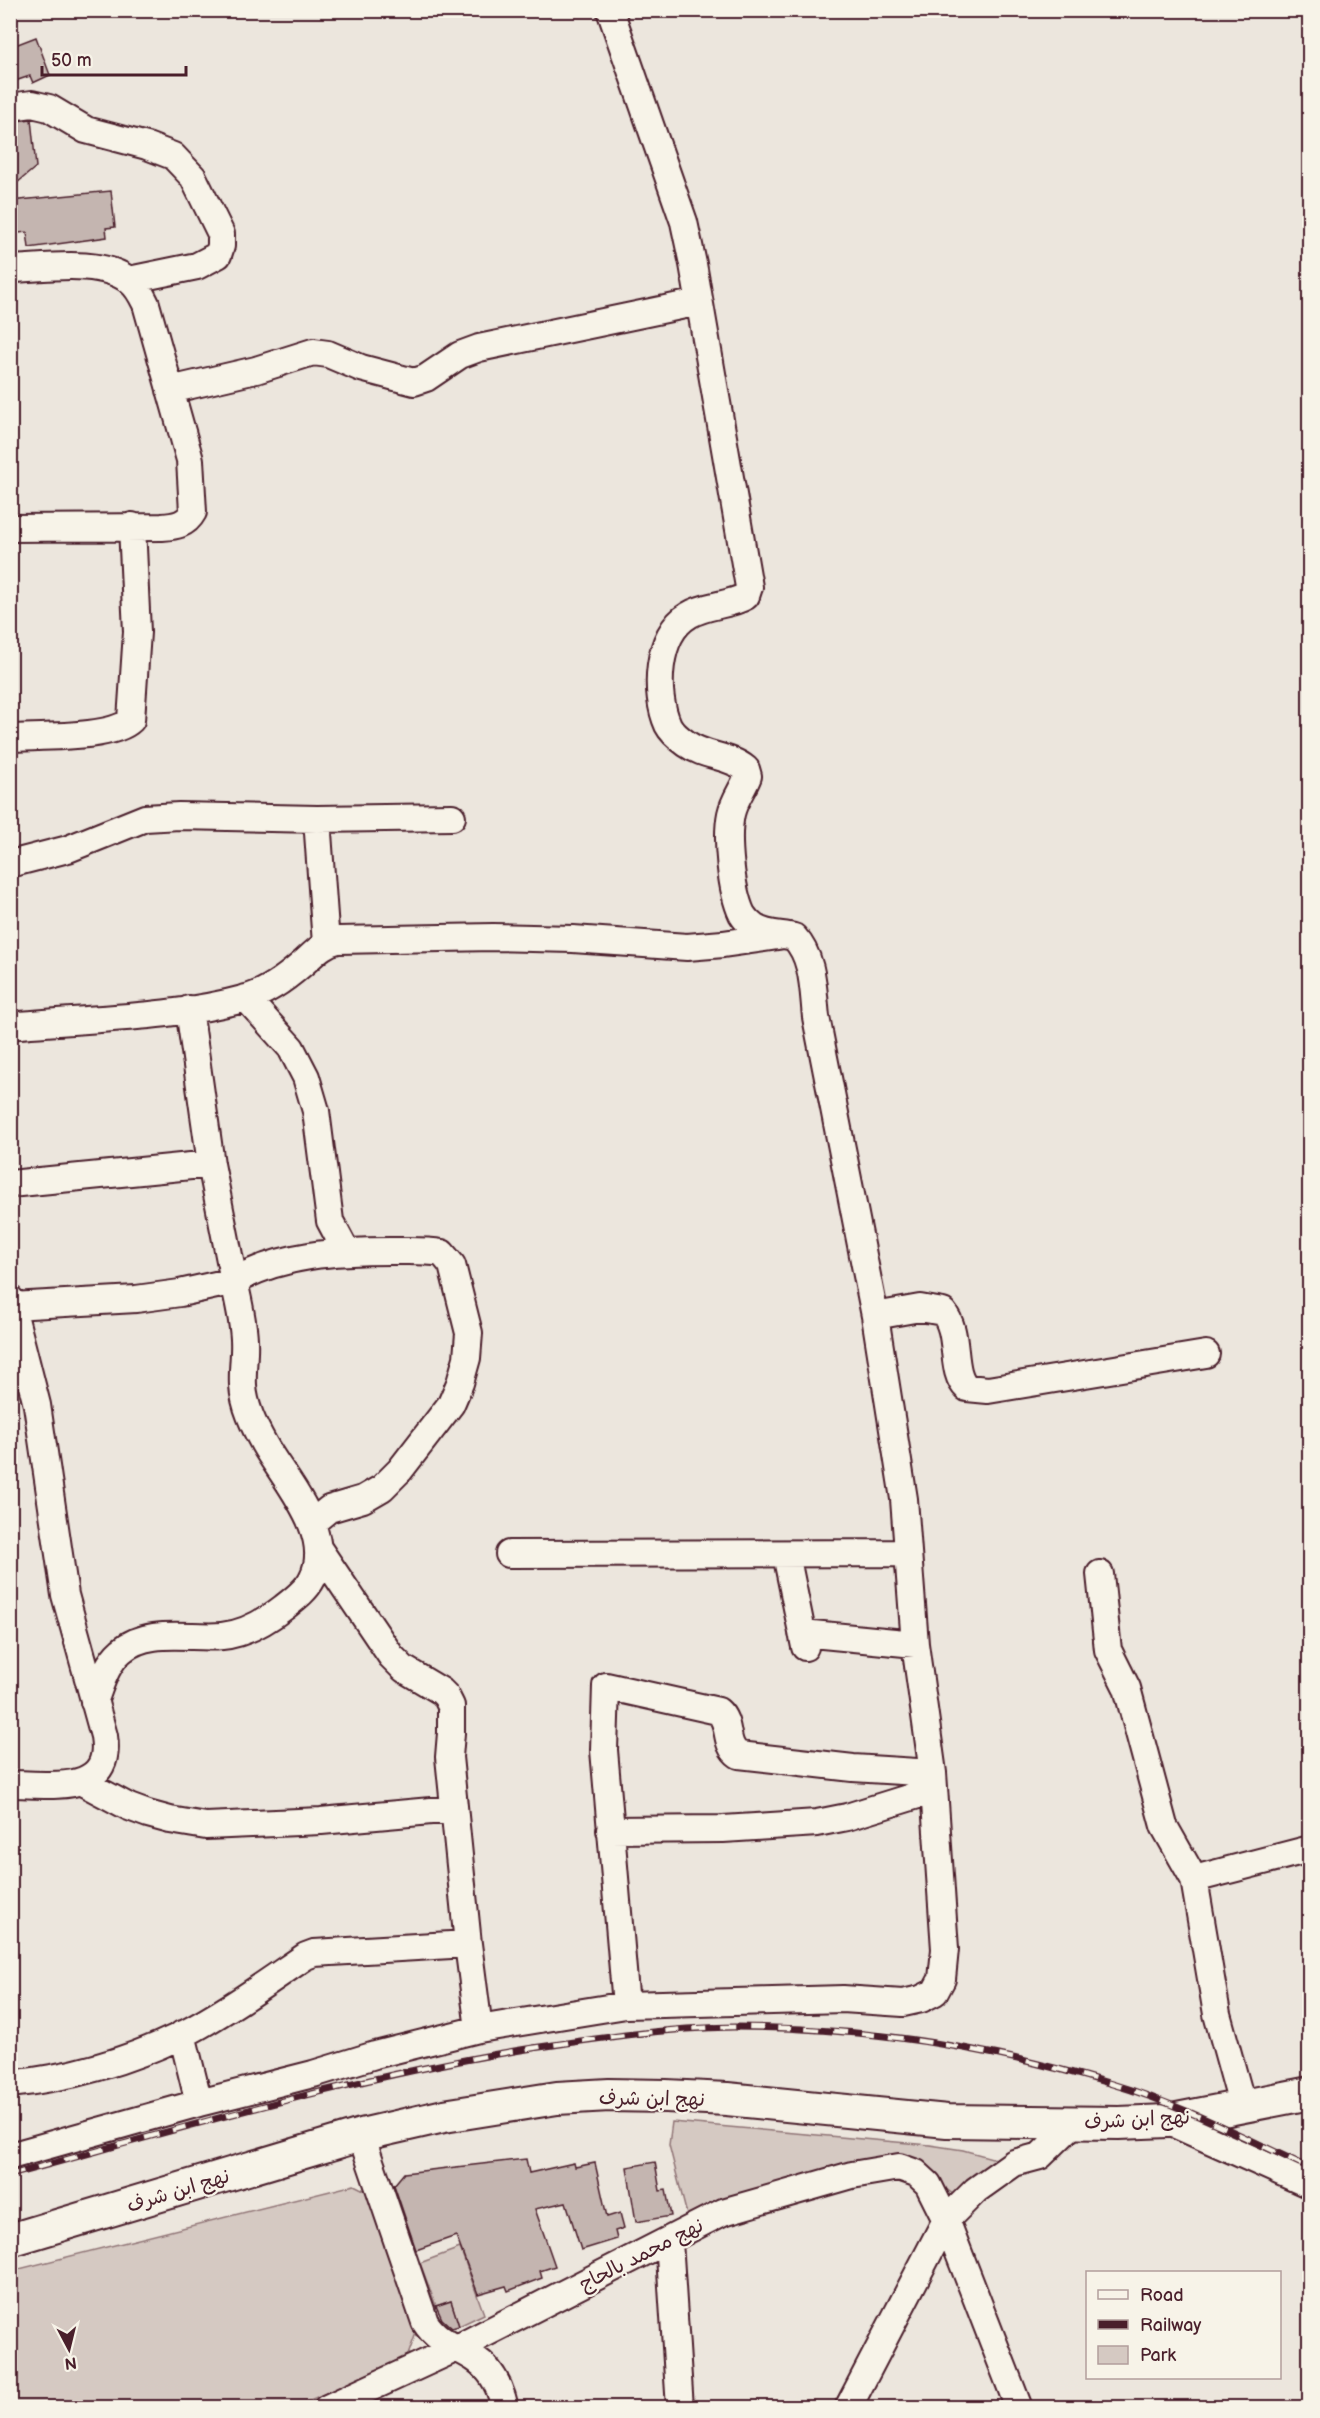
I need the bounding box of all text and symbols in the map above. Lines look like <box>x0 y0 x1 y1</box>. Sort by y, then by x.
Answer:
scale bar <box>42 39 186 77</box>
text: 50 m <box>51 50 92 71</box>
street label: نهج ابن شرف <box>599 2086 705 2113</box>
street label: نهج ابن شرف <box>1083 2105 1191 2136</box>
street label: نهج ابن شرف <box>124 2164 233 2219</box>
street label: نهج محمد بالحاج <box>575 2213 708 2297</box>
legend <box>1086 2271 1281 2379</box>
text: Road <box>1140 2285 1184 2306</box>
text: Railway <box>1140 2315 1202 2336</box>
north arrow <box>39 2319 99 2379</box>
text: Park <box>1140 2345 1176 2366</box>
text: N <box>64 2352 78 2373</box>

